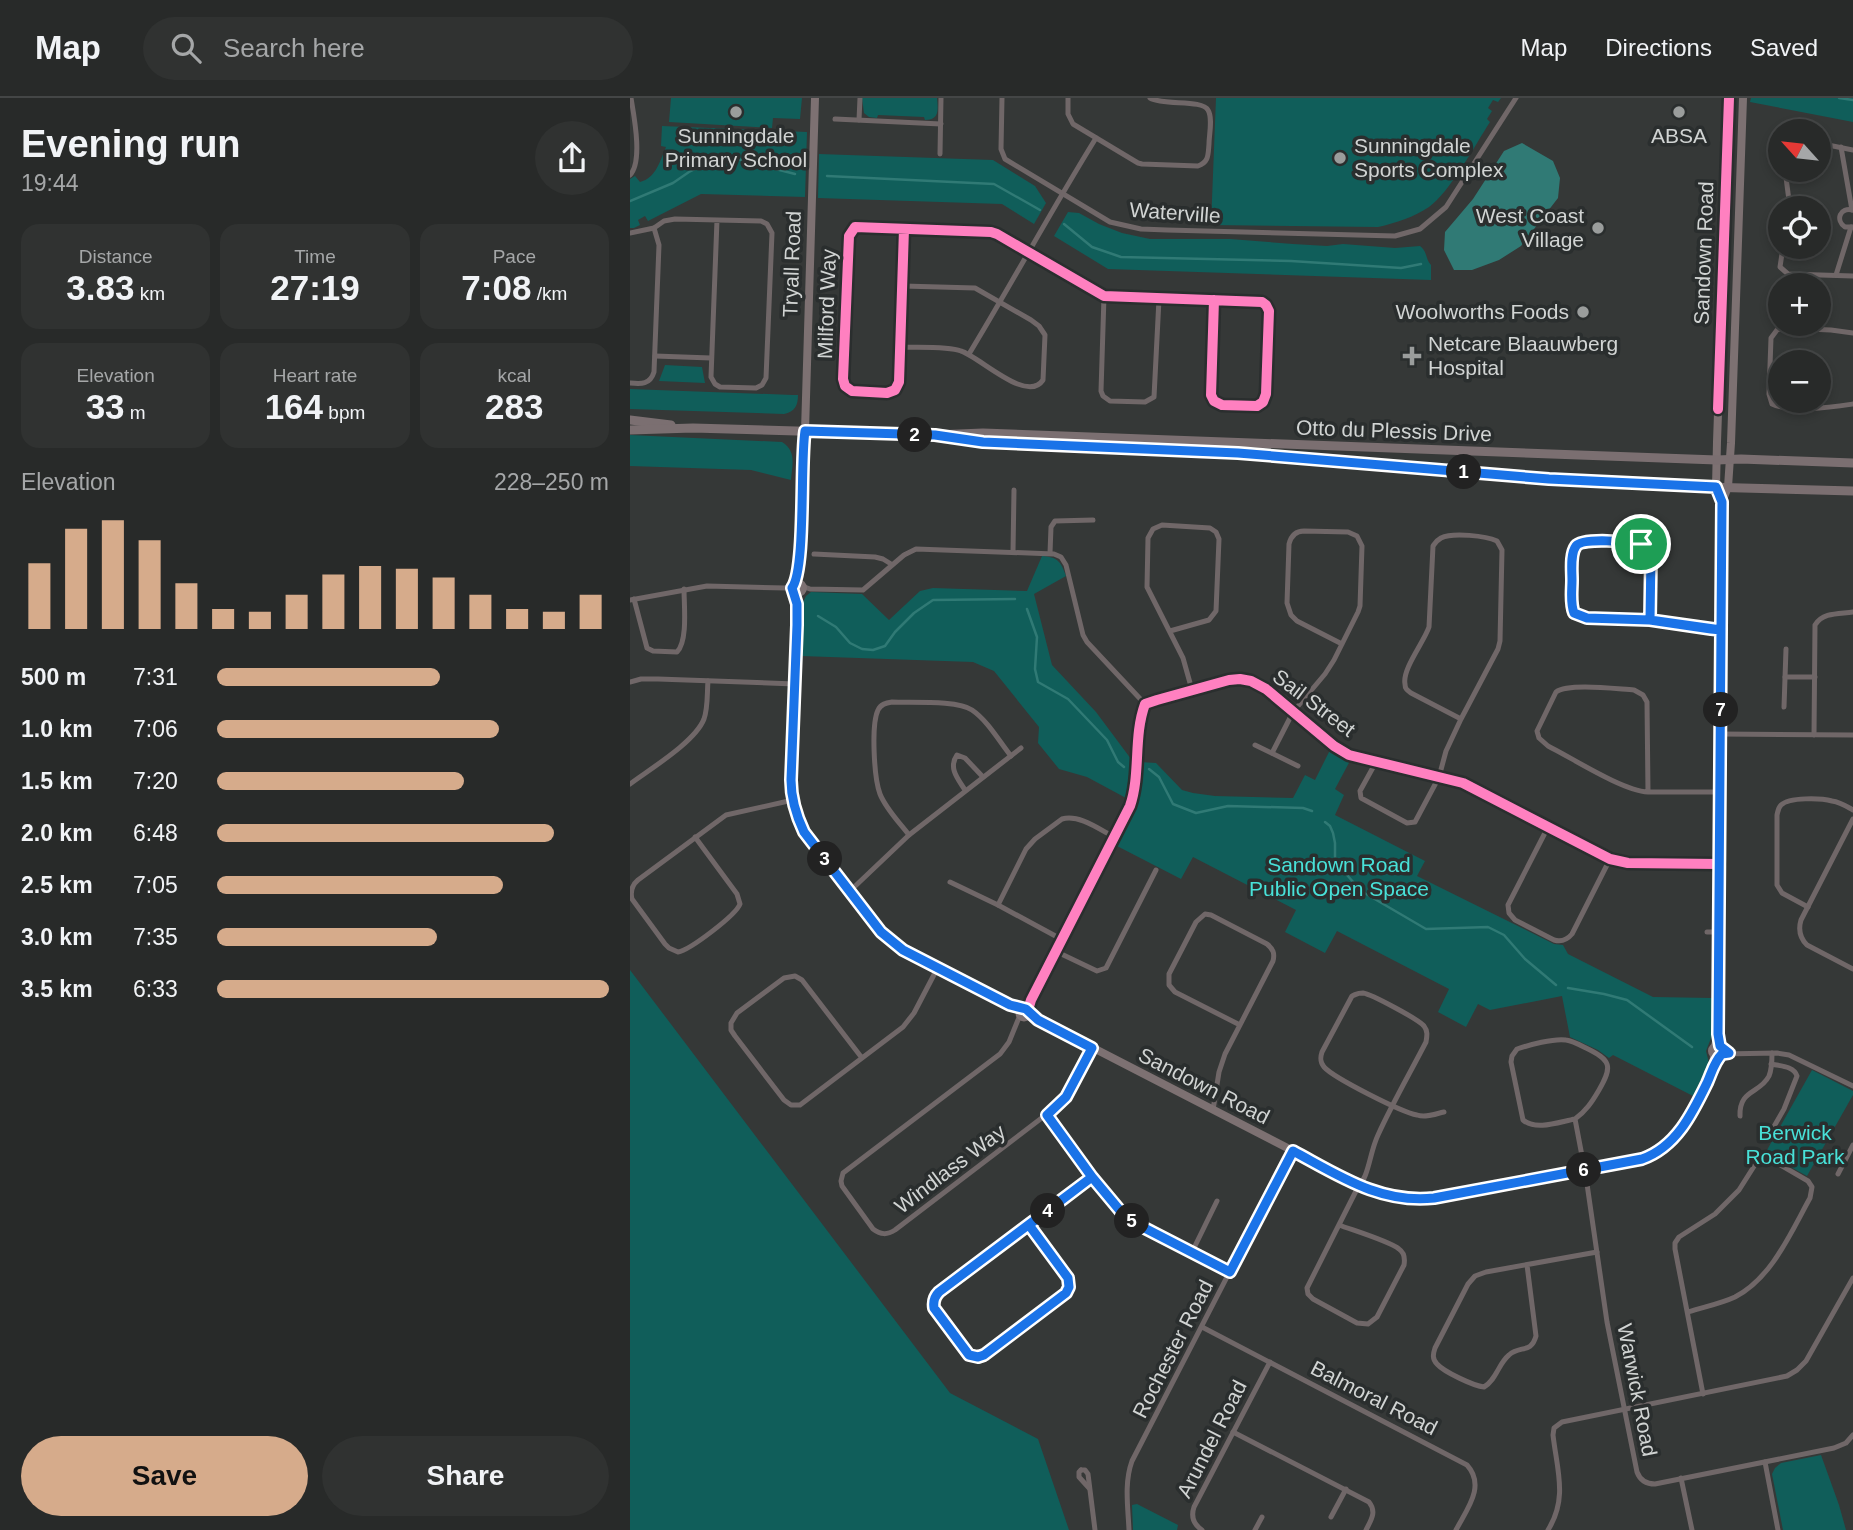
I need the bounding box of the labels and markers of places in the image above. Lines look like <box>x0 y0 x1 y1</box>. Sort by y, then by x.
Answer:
marker: Sunningdale Primary School <box>728 104 744 120</box>
marker: ABSA <box>1671 104 1687 120</box>
place label: Sunningdale Primary School <box>665 124 807 171</box>
place label: ABSA <box>1651 124 1707 147</box>
place label: Sunningdale Sports Complex <box>1354 134 1504 181</box>
marker: Sunningdale Sports Complex <box>1332 150 1348 166</box>
place label: West Coast Village <box>1476 204 1584 251</box>
marker: West Coast Village <box>1590 220 1606 236</box>
place label: Woolworths Foods <box>1395 300 1569 323</box>
marker: Woolworths Foods <box>1575 304 1591 320</box>
place label: Netcare Blaauwberg Hospital <box>1428 332 1618 379</box>
marker: Netcare Blaauwberg Hospital <box>1402 346 1422 366</box>
pin: 2 <box>898 418 932 452</box>
pin: 1 <box>1446 454 1482 490</box>
pin <box>1611 514 1671 574</box>
pin: 7 <box>1704 692 1738 728</box>
pin: 3 <box>808 842 842 876</box>
pin: 6 <box>1566 1152 1602 1188</box>
pin: 4 <box>1030 1194 1066 1228</box>
pin: 5 <box>1114 1204 1150 1238</box>

